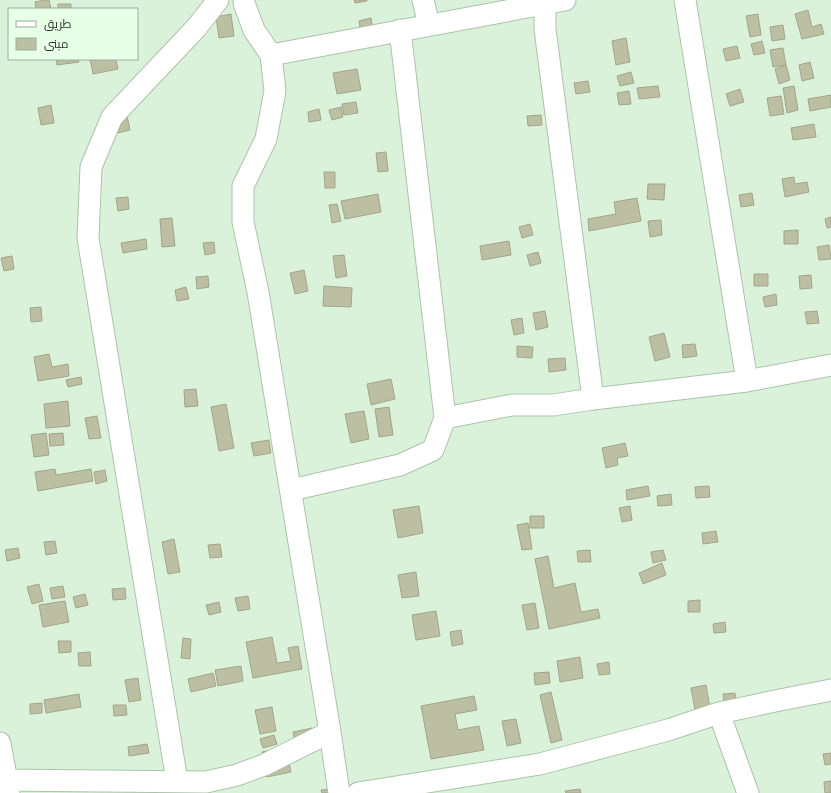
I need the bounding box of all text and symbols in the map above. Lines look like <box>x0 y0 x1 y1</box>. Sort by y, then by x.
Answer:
legend <box>8 8 138 60</box>
text: طريق <box>44 17 72 31</box>
text: مبنى <box>44 37 69 51</box>

